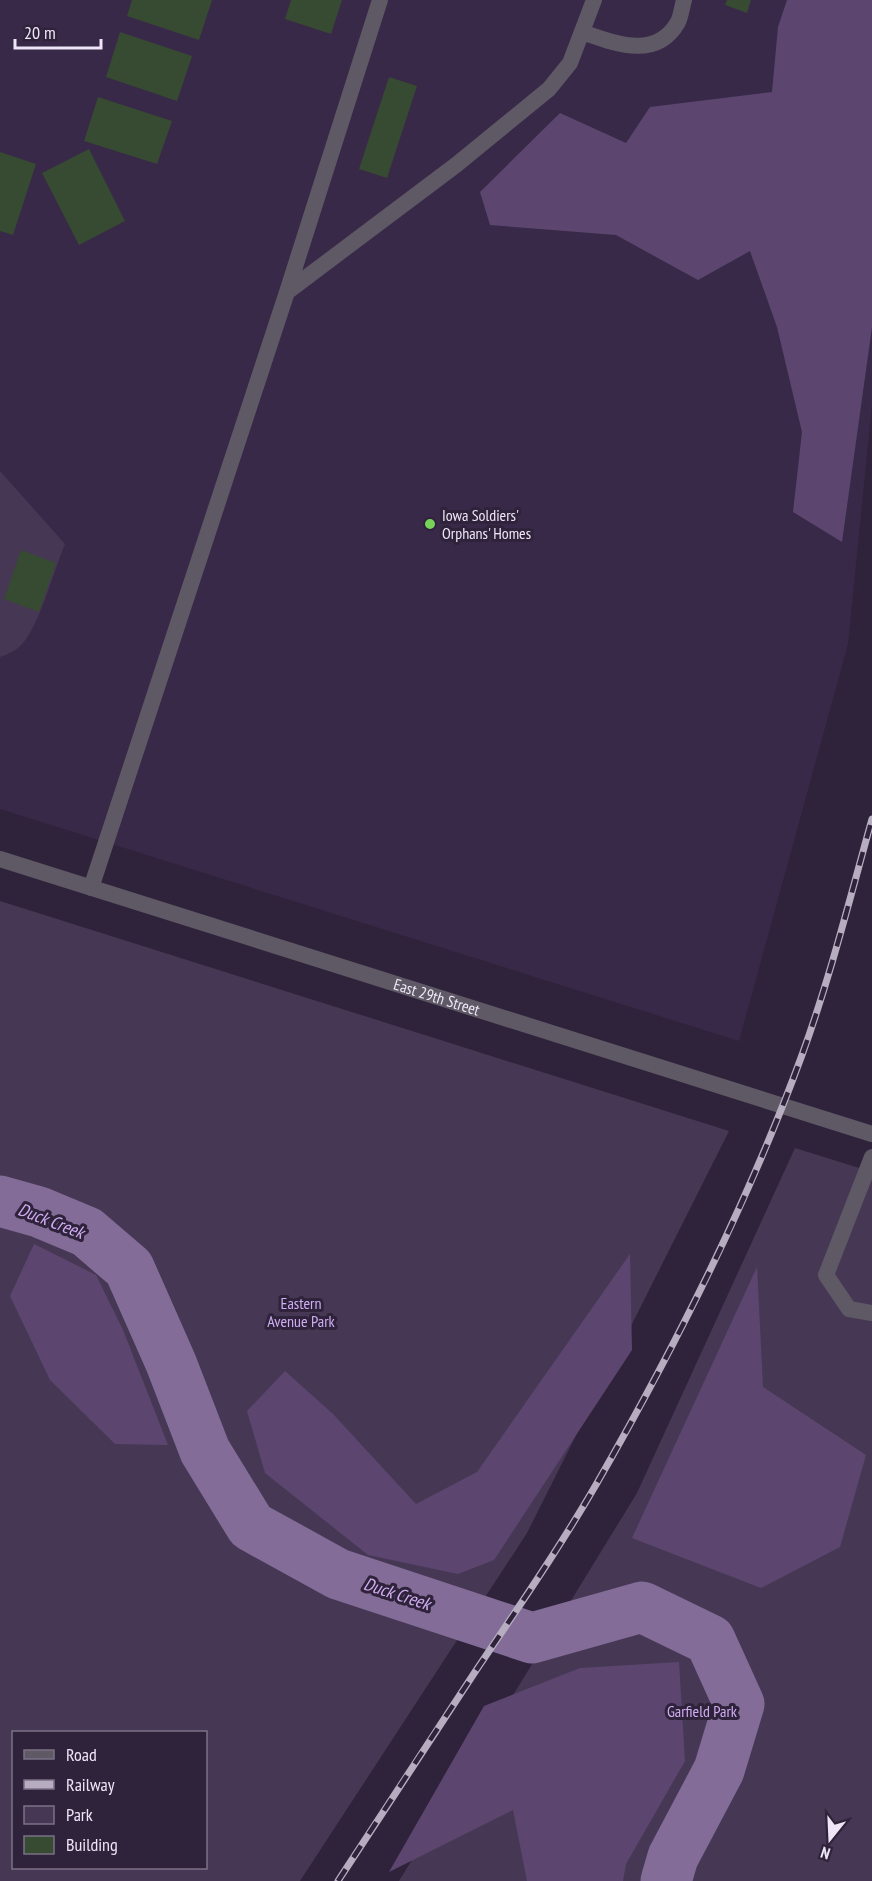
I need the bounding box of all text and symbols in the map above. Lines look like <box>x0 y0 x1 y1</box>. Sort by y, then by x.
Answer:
scale bar <box>15 12 100 50</box>
text: 20 m <box>24 21 56 44</box>
place label: Iowa Soldiers' Orphans' Homes <box>442 505 531 543</box>
marker: Iowa Soldiers' Orphans' Homes <box>423 517 437 531</box>
street label: East 29th Street <box>391 974 483 1020</box>
water label: Duck Creek <box>15 1197 89 1244</box>
park label: Eastern Avenue Park <box>267 1293 336 1331</box>
water label: Duck Creek <box>361 1572 435 1616</box>
park label: Garfield Park <box>667 1701 738 1721</box>
legend <box>12 1731 207 1869</box>
text: Road <box>66 1743 97 1766</box>
text: Railway <box>66 1773 115 1796</box>
text: Park <box>66 1803 93 1826</box>
north arrow <box>800 1809 860 1869</box>
text: Building <box>66 1833 118 1856</box>
text: N <box>818 1842 833 1864</box>

